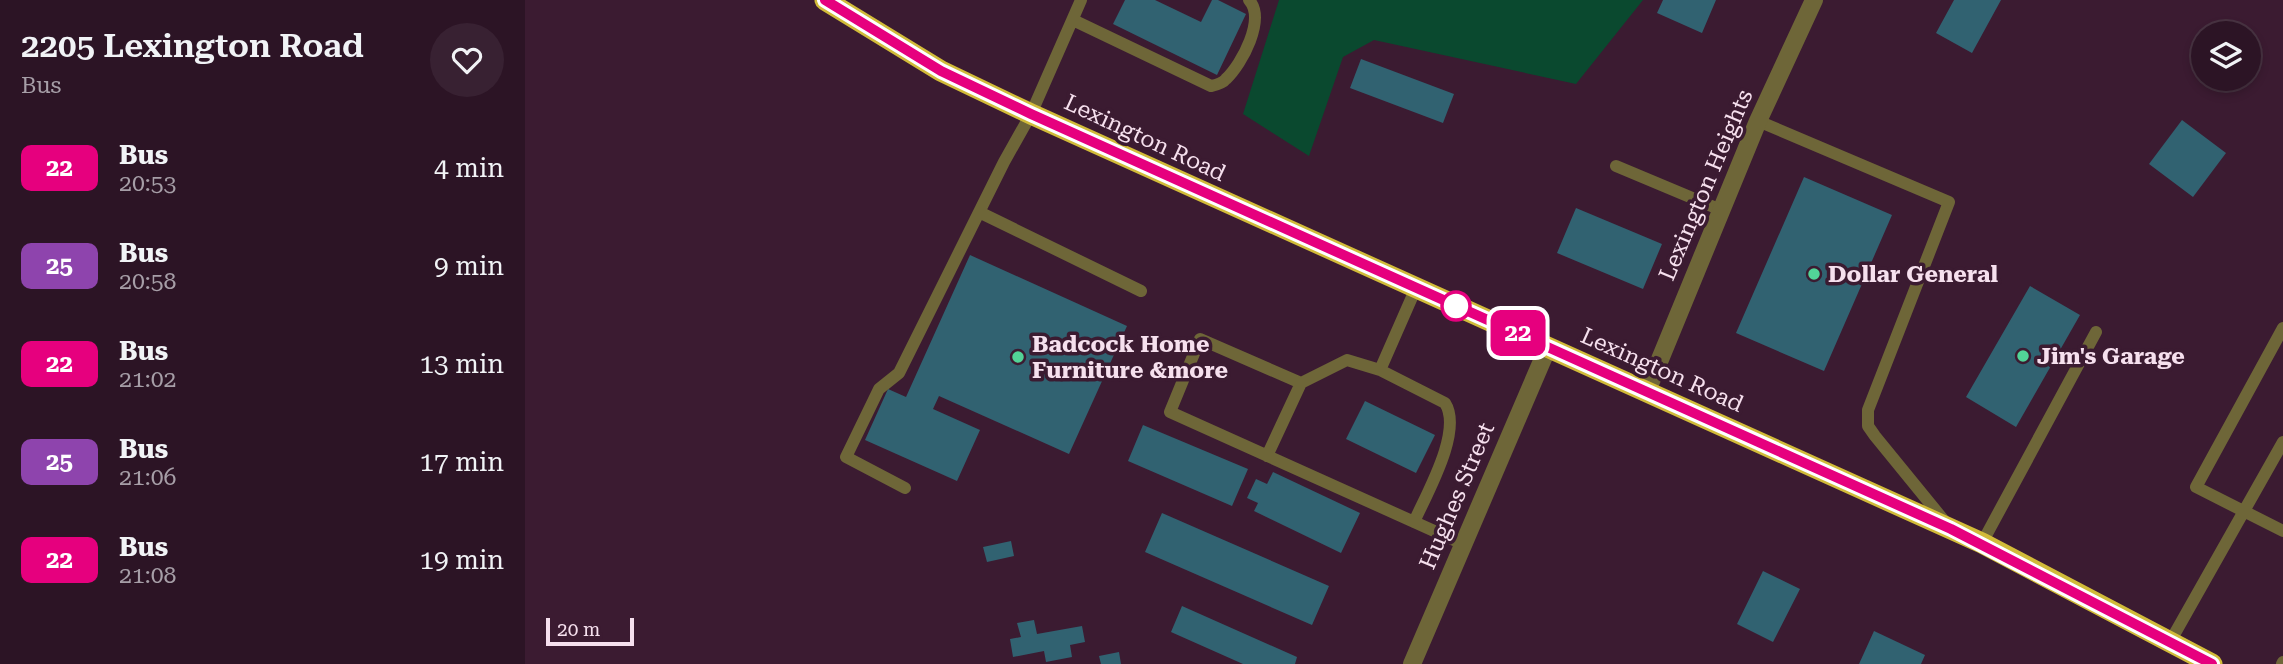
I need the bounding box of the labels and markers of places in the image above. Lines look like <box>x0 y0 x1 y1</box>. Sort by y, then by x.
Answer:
place label: Dollar General <box>1828 261 1999 288</box>
marker: Dollar General <box>1806 266 1822 282</box>
unlabelled marker <box>1441 291 1471 321</box>
place label: Badcock Home Furniture &more <box>1032 331 1228 384</box>
place label: Jim's Garage <box>2037 343 2185 370</box>
marker: Jim's Garage <box>2015 348 2031 364</box>
marker: Badcock Home Furniture &more <box>1010 349 1026 365</box>

